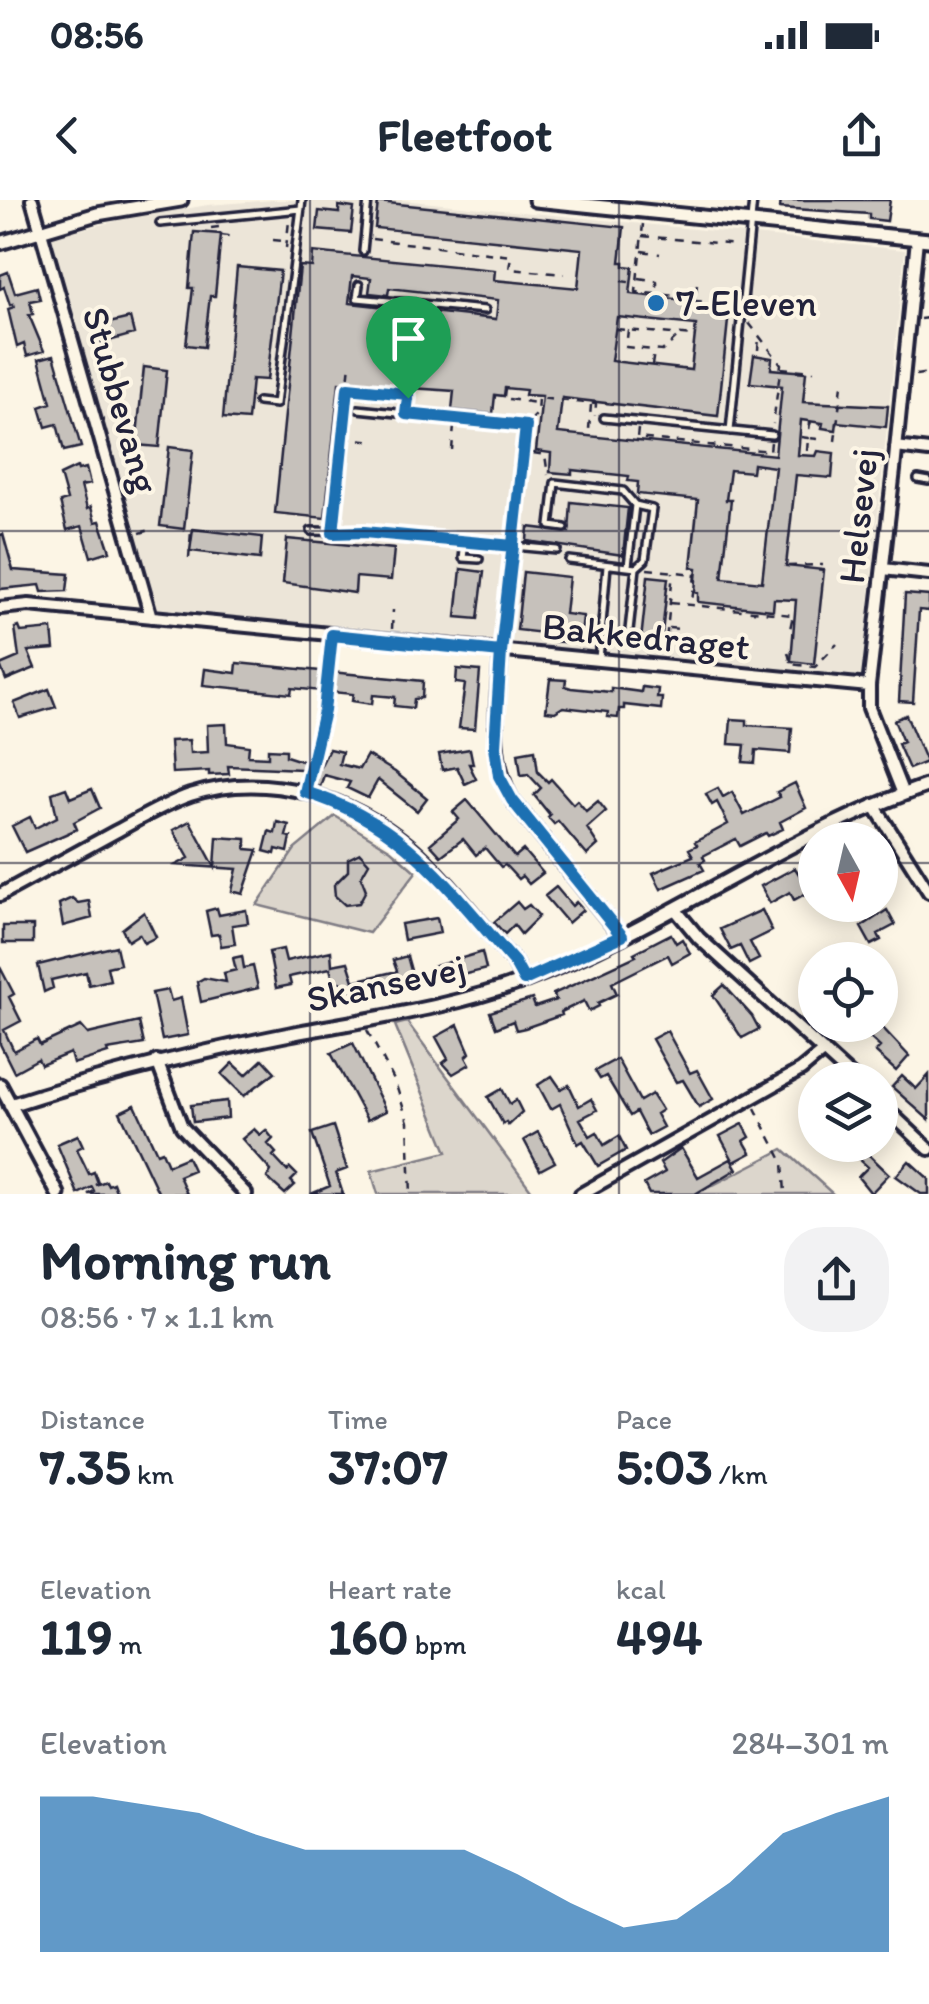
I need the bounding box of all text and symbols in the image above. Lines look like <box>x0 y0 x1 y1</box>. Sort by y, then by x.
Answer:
text: 08:56 <box>50 12 144 58</box>
icon: back <box>40 108 95 163</box>
text: Fleetfoot <box>377 108 552 162</box>
icon: share <box>834 108 889 163</box>
place label: 7-Eleven <box>676 280 817 326</box>
marker: 7-Eleven <box>645 292 667 314</box>
pin <box>366 296 451 399</box>
street label: Stubbevang <box>73 302 170 499</box>
icon: arrive <box>381 311 436 366</box>
street label: Helsevej <box>828 446 888 586</box>
street label: Bakkedraget <box>540 602 752 670</box>
north arrow <box>798 822 898 922</box>
map controls <box>798 822 898 1162</box>
button: locate <box>798 942 898 1042</box>
street label: Skansevej <box>302 944 470 1022</box>
button: layers <box>798 1062 898 1162</box>
text: Morning run <box>40 1227 331 1293</box>
button: share <box>784 1227 889 1332</box>
text: 08:56 · 7 × 1.1 km <box>40 1298 274 1336</box>
text: Distance <box>40 1402 145 1436</box>
text: Time <box>328 1402 388 1436</box>
text: Pace <box>616 1402 672 1436</box>
text: 7.35 <box>40 1436 131 1497</box>
text: 37:07 <box>328 1436 448 1497</box>
text: 5:03 <box>616 1436 713 1497</box>
text: km <box>131 1457 174 1491</box>
text: /km <box>713 1457 768 1491</box>
text: Elevation <box>40 1572 151 1606</box>
text: Heart rate <box>328 1572 452 1606</box>
text: kcal <box>616 1572 666 1606</box>
text: 119 <box>40 1606 113 1667</box>
text: 160 <box>328 1606 408 1667</box>
text: 494 <box>616 1606 702 1667</box>
text: m <box>113 1627 142 1661</box>
text: bpm <box>408 1627 467 1661</box>
text: Elevation <box>40 1724 167 1762</box>
text: 284–301 m <box>731 1724 889 1762</box>

